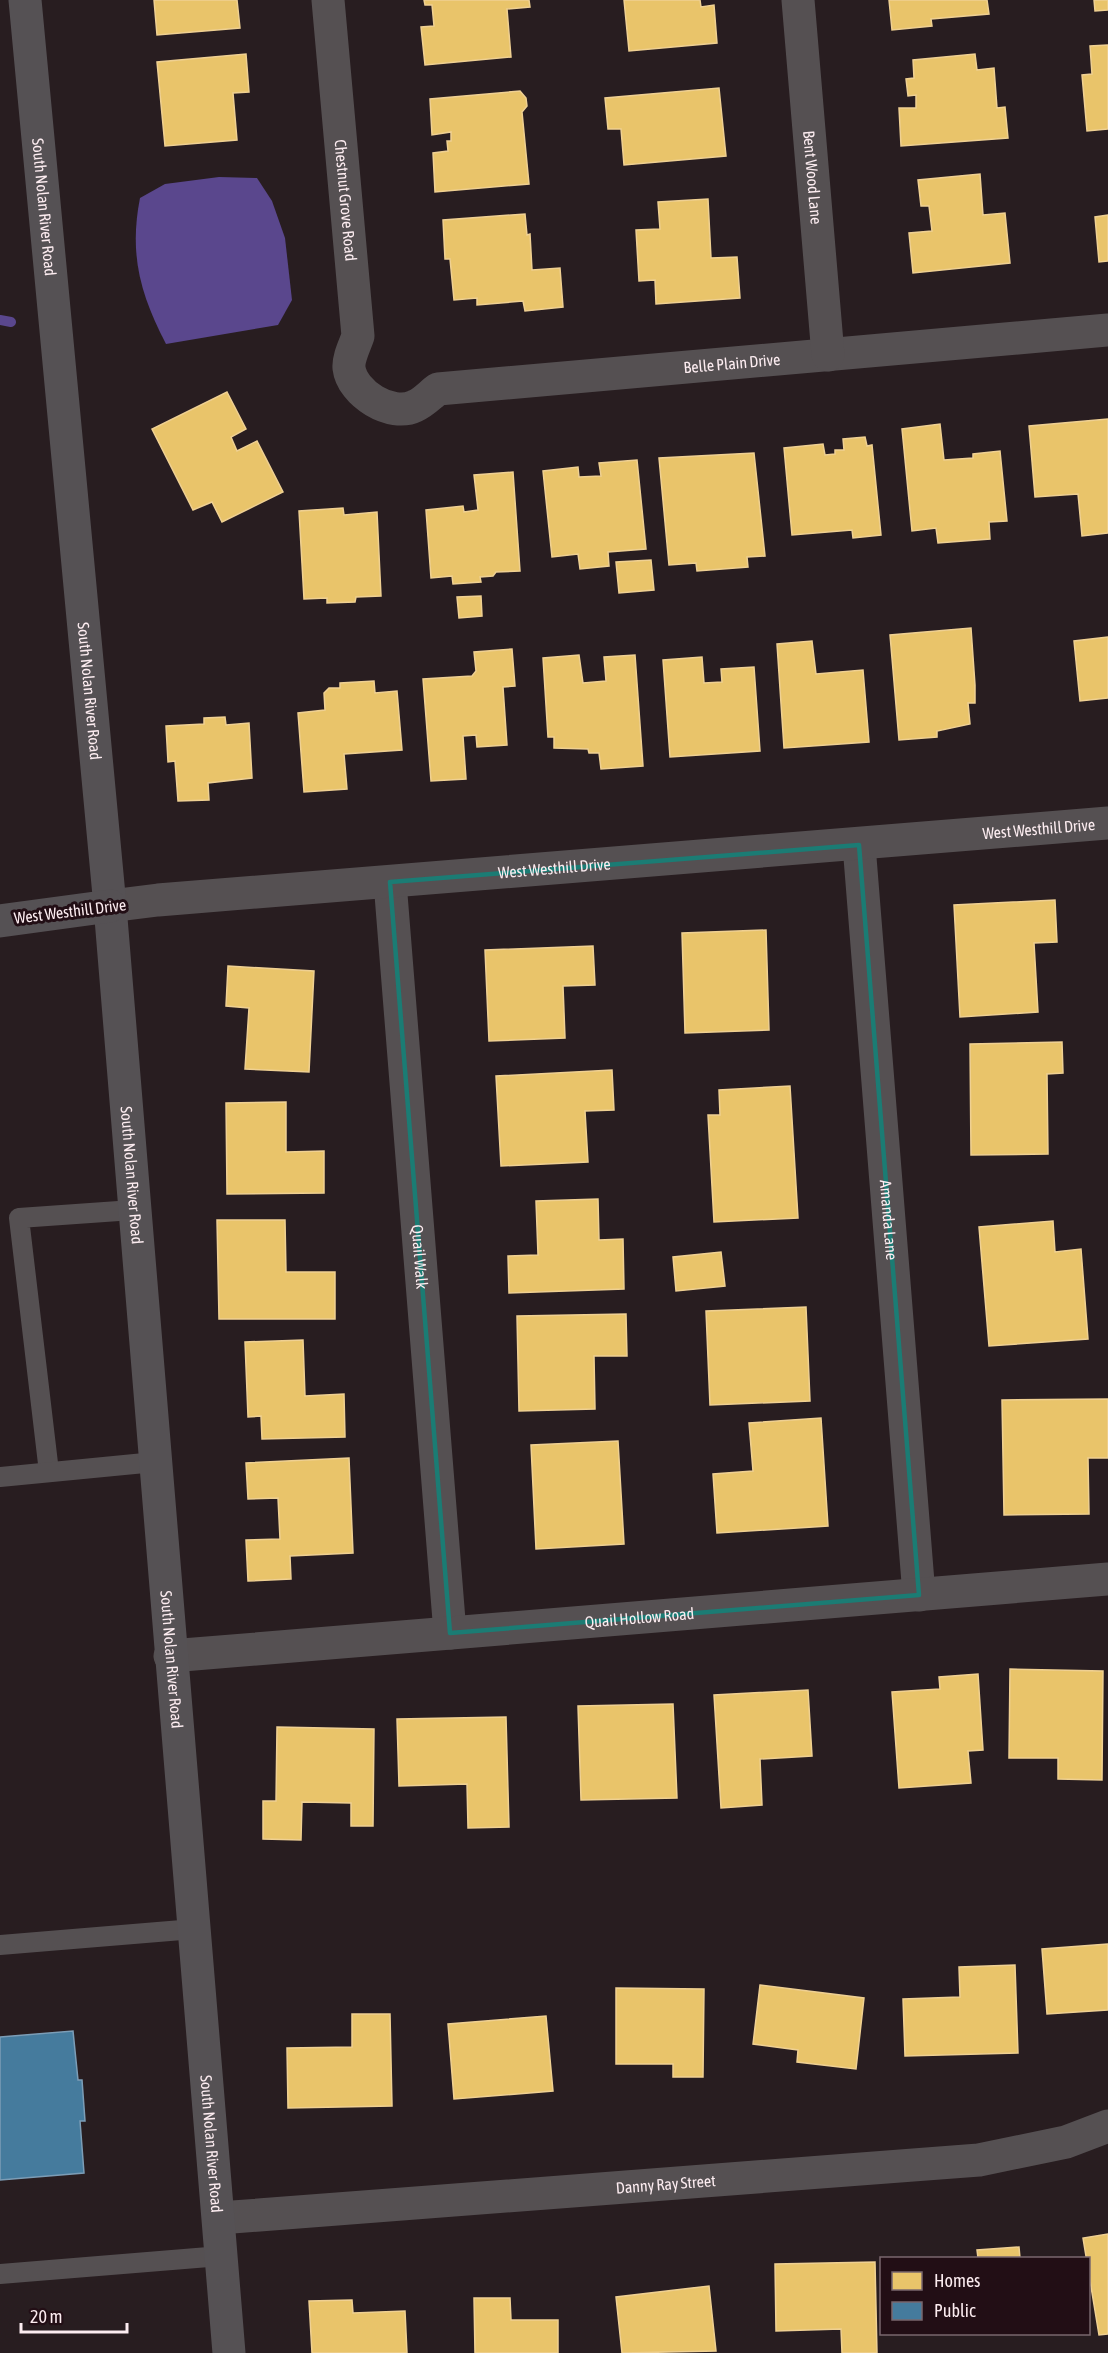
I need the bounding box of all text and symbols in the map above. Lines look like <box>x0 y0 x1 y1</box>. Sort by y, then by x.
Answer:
street label: Bent Wood Lane <box>800 130 826 225</box>
street label: South Nolan River Road <box>29 137 60 277</box>
street label: Chestnut Grove Road <box>331 139 360 262</box>
street label: Belle Plain Drive <box>683 350 781 376</box>
street label: South Nolan River Road <box>74 621 105 761</box>
street label: West Westhill Drive <box>982 815 1096 842</box>
street label: West Westhill Drive <box>497 854 611 881</box>
street label: West Westhill Drive <box>13 895 127 927</box>
street label: South Nolan River Road <box>117 1106 147 1245</box>
street label: Amanda Lane <box>877 1179 901 1261</box>
street label: Quail Walk <box>408 1224 431 1290</box>
street label: South Nolan River Road <box>157 1590 187 1729</box>
street label: Quail Hollow Road <box>584 1604 695 1631</box>
street label: South Nolan River Road <box>197 2074 226 2213</box>
street label: Danny Ray Street <box>615 2171 717 2197</box>
legend <box>880 2257 1090 2335</box>
text: Homes <box>934 2270 980 2291</box>
scale bar <box>21 2296 128 2334</box>
text: Public <box>934 2300 976 2321</box>
text: 20 m <box>30 2306 62 2327</box>

